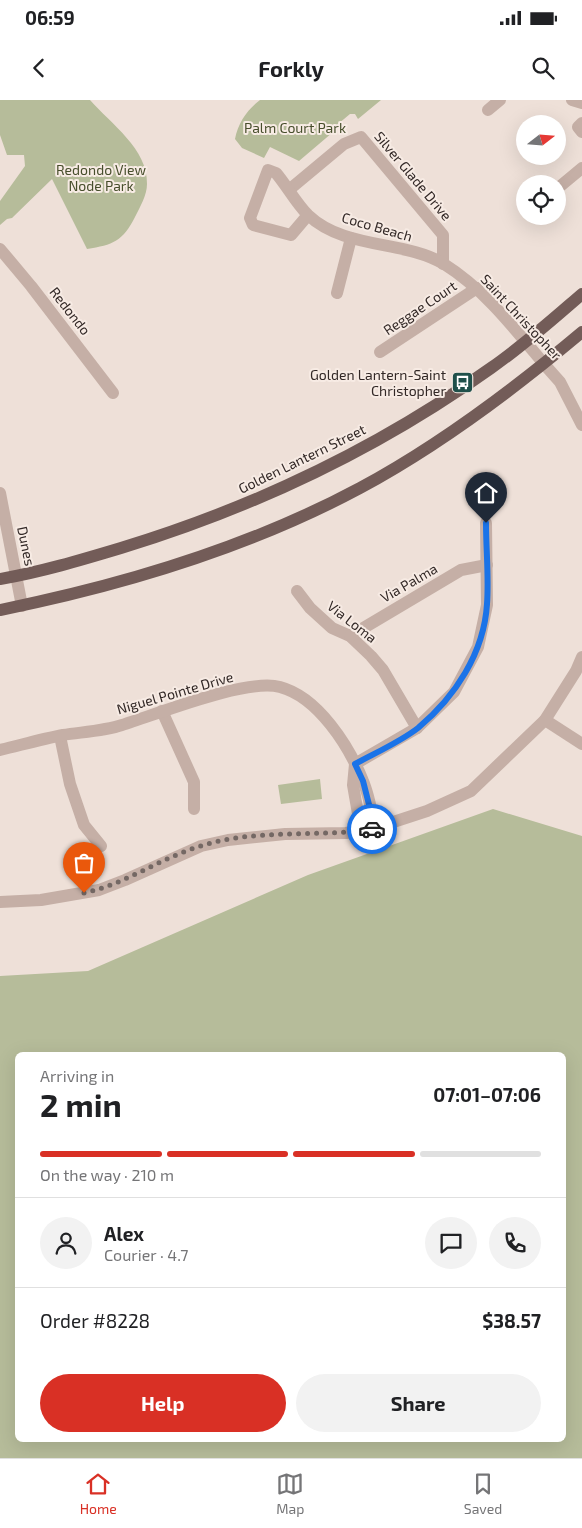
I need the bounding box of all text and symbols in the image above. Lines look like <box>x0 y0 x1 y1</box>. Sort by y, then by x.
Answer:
text: 06:59 <box>25 6 75 29</box>
icon: back <box>25 54 53 82</box>
icon: search <box>529 54 557 82</box>
text: Forkly <box>258 55 324 81</box>
north arrow <box>516 115 566 165</box>
map controls <box>516 115 566 225</box>
park label: Palm Court Park <box>244 119 346 136</box>
street label: Silver Glade Drive <box>371 128 456 224</box>
park label: Redondo View Node Park <box>56 161 146 194</box>
button: locate <box>516 175 566 225</box>
street label: Coco Beach <box>340 208 414 245</box>
street label: Saint Christopher <box>477 270 566 363</box>
street label: Reggae Court <box>380 277 460 338</box>
street label: Redondo <box>46 283 94 338</box>
place label: Golden Lantern-Saint Christopher <box>310 366 446 399</box>
bus stop icon: Golden Lantern-Saint Christopher <box>450 371 474 395</box>
street label: Golden Lantern Street <box>235 420 368 497</box>
pin <box>465 472 507 523</box>
icon: home <box>472 479 500 507</box>
street label: Dunes <box>14 525 39 567</box>
street label: Via Palma <box>377 560 440 606</box>
street label: Via Loma <box>324 597 380 646</box>
street label: Niguel Pointe Drive <box>115 668 235 717</box>
courier <box>347 804 397 854</box>
icon: car <box>358 815 386 843</box>
pin <box>63 842 105 893</box>
icon: bag <box>70 849 98 877</box>
text: Arriving in <box>40 1066 114 1085</box>
text: 07:01–07:06 <box>433 1083 541 1106</box>
text: 2 min <box>40 1085 122 1123</box>
text: On the way · 210 m <box>40 1165 174 1184</box>
button: person <box>40 1217 92 1269</box>
button: chat <box>425 1217 477 1269</box>
button: phone <box>489 1217 541 1269</box>
text: Alex <box>104 1222 144 1245</box>
text: Courier · 4.7 <box>104 1245 188 1264</box>
text: Order #8228 <box>40 1309 150 1332</box>
text: $38.57 <box>482 1309 541 1332</box>
button: Help <box>40 1374 286 1432</box>
button: Share <box>296 1374 541 1432</box>
tab: Home <box>80 1470 117 1517</box>
tab: Map <box>276 1470 304 1517</box>
tab: Saved <box>464 1470 502 1517</box>

